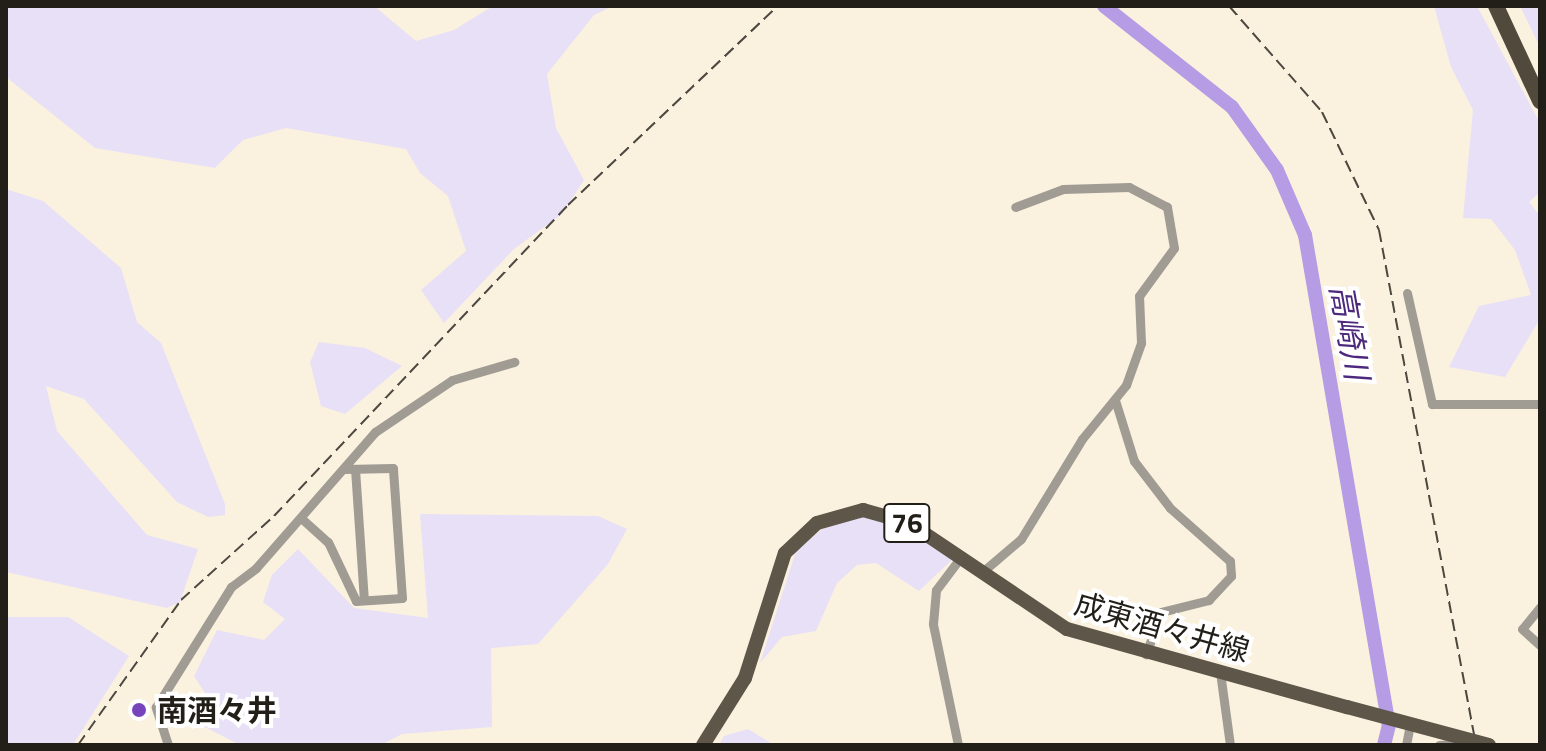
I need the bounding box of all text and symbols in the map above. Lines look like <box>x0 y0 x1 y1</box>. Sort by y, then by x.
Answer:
water label: 高崎川 <box>1323 281 1377 383</box>
road number: 76 <box>883 499 931 547</box>
street label: 成東酒々井線 <box>1071 585 1253 669</box>
place label: 南酒々井 <box>157 692 277 728</box>
marker: 南酒々井 <box>128 699 150 721</box>

